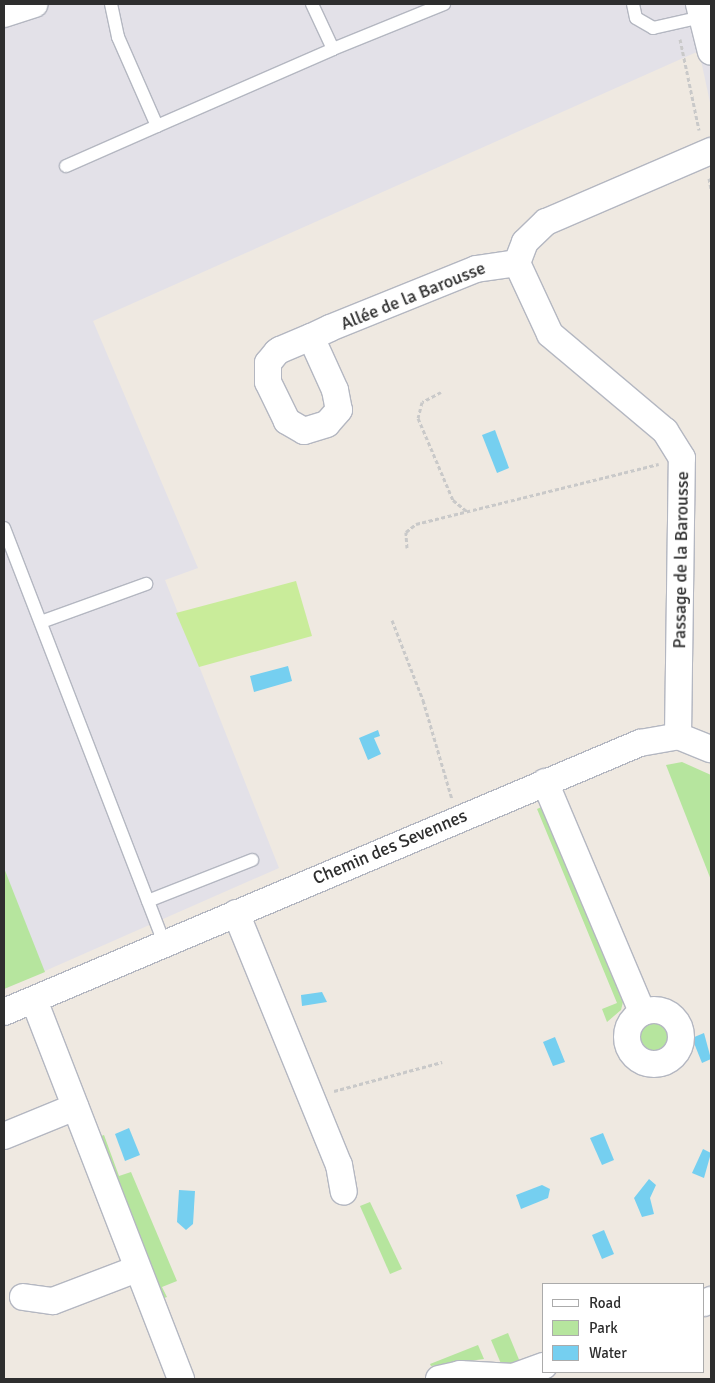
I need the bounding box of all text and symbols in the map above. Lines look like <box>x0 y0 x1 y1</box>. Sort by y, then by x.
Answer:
street label: Allée de la Barousse <box>337 257 489 335</box>
street label: Passage de la Barousse <box>669 471 693 649</box>
street label: Chemin des Sevennes <box>310 805 470 889</box>
legend <box>542 1283 705 1373</box>
text: Road <box>589 1294 621 1312</box>
text: Park <box>589 1319 618 1337</box>
text: Water <box>589 1344 627 1362</box>

